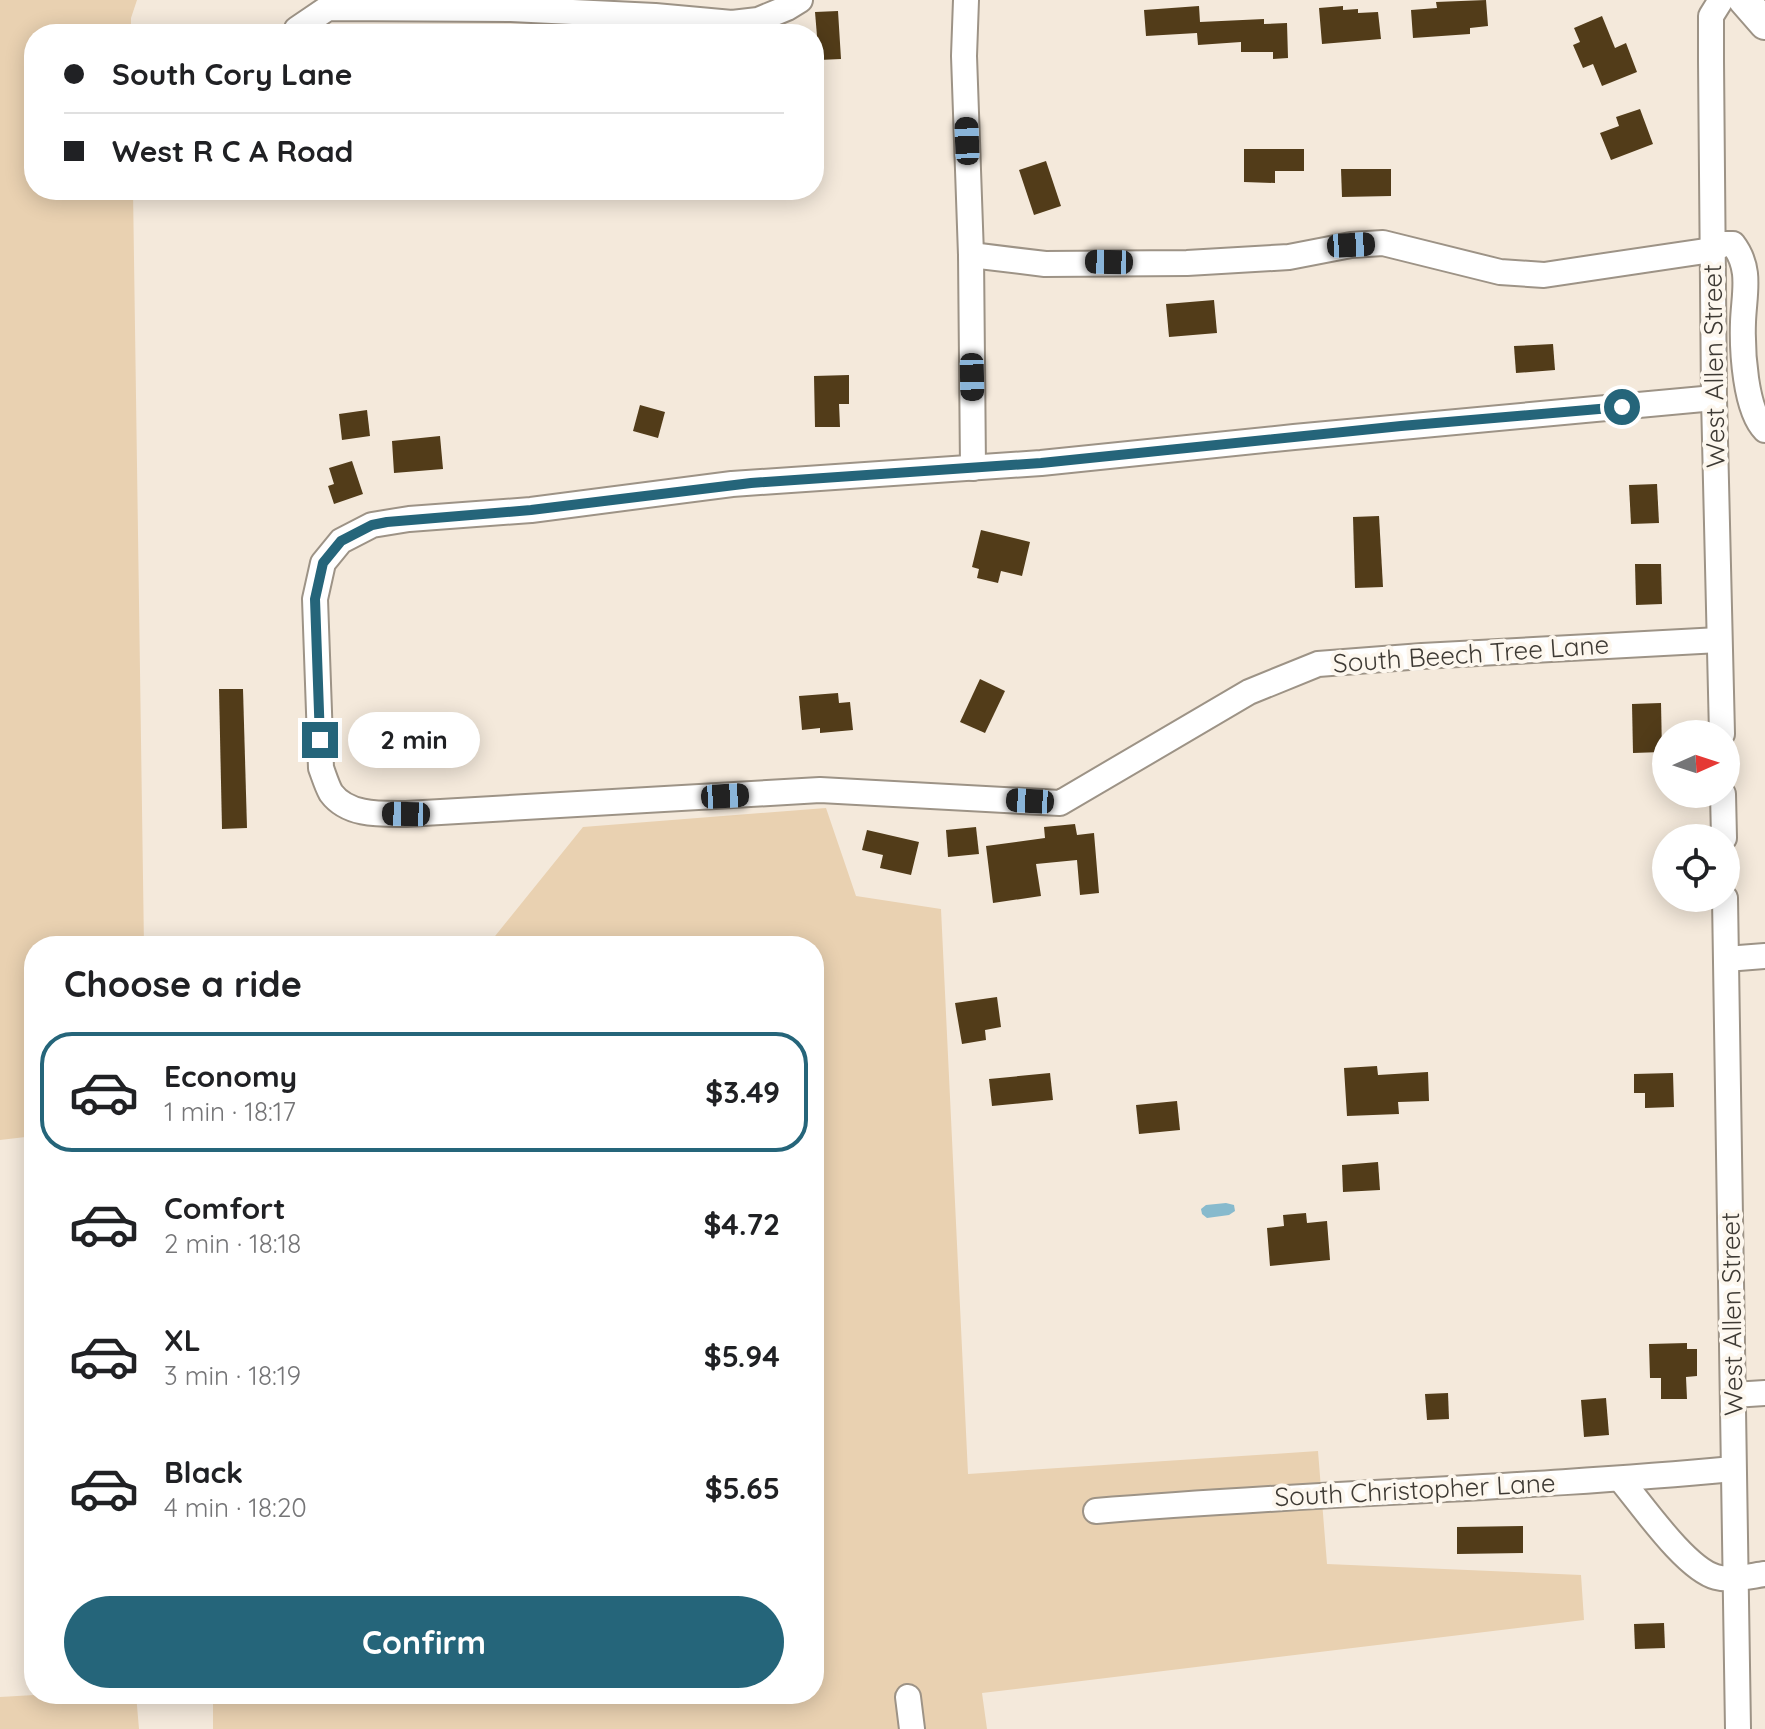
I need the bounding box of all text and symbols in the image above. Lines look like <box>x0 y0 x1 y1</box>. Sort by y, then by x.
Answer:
text: South Cory Lane <box>112 55 352 93</box>
car <box>954 117 980 165</box>
text: West R C A Road <box>112 132 353 170</box>
car <box>1326 232 1376 258</box>
car <box>1085 250 1133 274</box>
street label: West Allen Street <box>1695 264 1732 468</box>
car <box>960 353 984 401</box>
route start <box>1604 389 1640 425</box>
street label: South Beech Tree Lane <box>1332 627 1610 680</box>
callout: 2 min <box>348 712 480 768</box>
north arrow <box>1652 720 1740 808</box>
map controls <box>1652 720 1740 912</box>
route end <box>302 722 338 758</box>
text: 2 min <box>380 723 448 756</box>
car <box>700 783 750 809</box>
car <box>1005 788 1055 814</box>
car <box>382 802 430 826</box>
button: locate <box>1652 824 1740 912</box>
text: Choose a ride <box>64 961 302 1006</box>
icon: car <box>68 1056 140 1128</box>
text: Economy <box>164 1057 297 1095</box>
text: $3.49 <box>705 1073 780 1111</box>
text: 1 min · 18:17 <box>164 1095 296 1128</box>
icon: car <box>68 1188 140 1260</box>
text: Comfort <box>164 1189 285 1227</box>
text: $4.72 <box>703 1205 780 1243</box>
street label: West Allen Street <box>1713 1212 1750 1416</box>
text: 2 min · 18:18 <box>164 1227 301 1260</box>
icon: car <box>68 1320 140 1392</box>
text: XL <box>164 1321 201 1359</box>
text: $5.94 <box>704 1337 780 1375</box>
text: 3 min · 18:19 <box>164 1359 301 1392</box>
icon: car <box>68 1452 140 1524</box>
text: Black <box>164 1453 243 1491</box>
street label: South Christopher Lane <box>1274 1466 1556 1513</box>
text: $5.65 <box>705 1469 780 1507</box>
text: 4 min · 18:20 <box>164 1491 307 1524</box>
button: Confirm <box>64 1596 784 1688</box>

